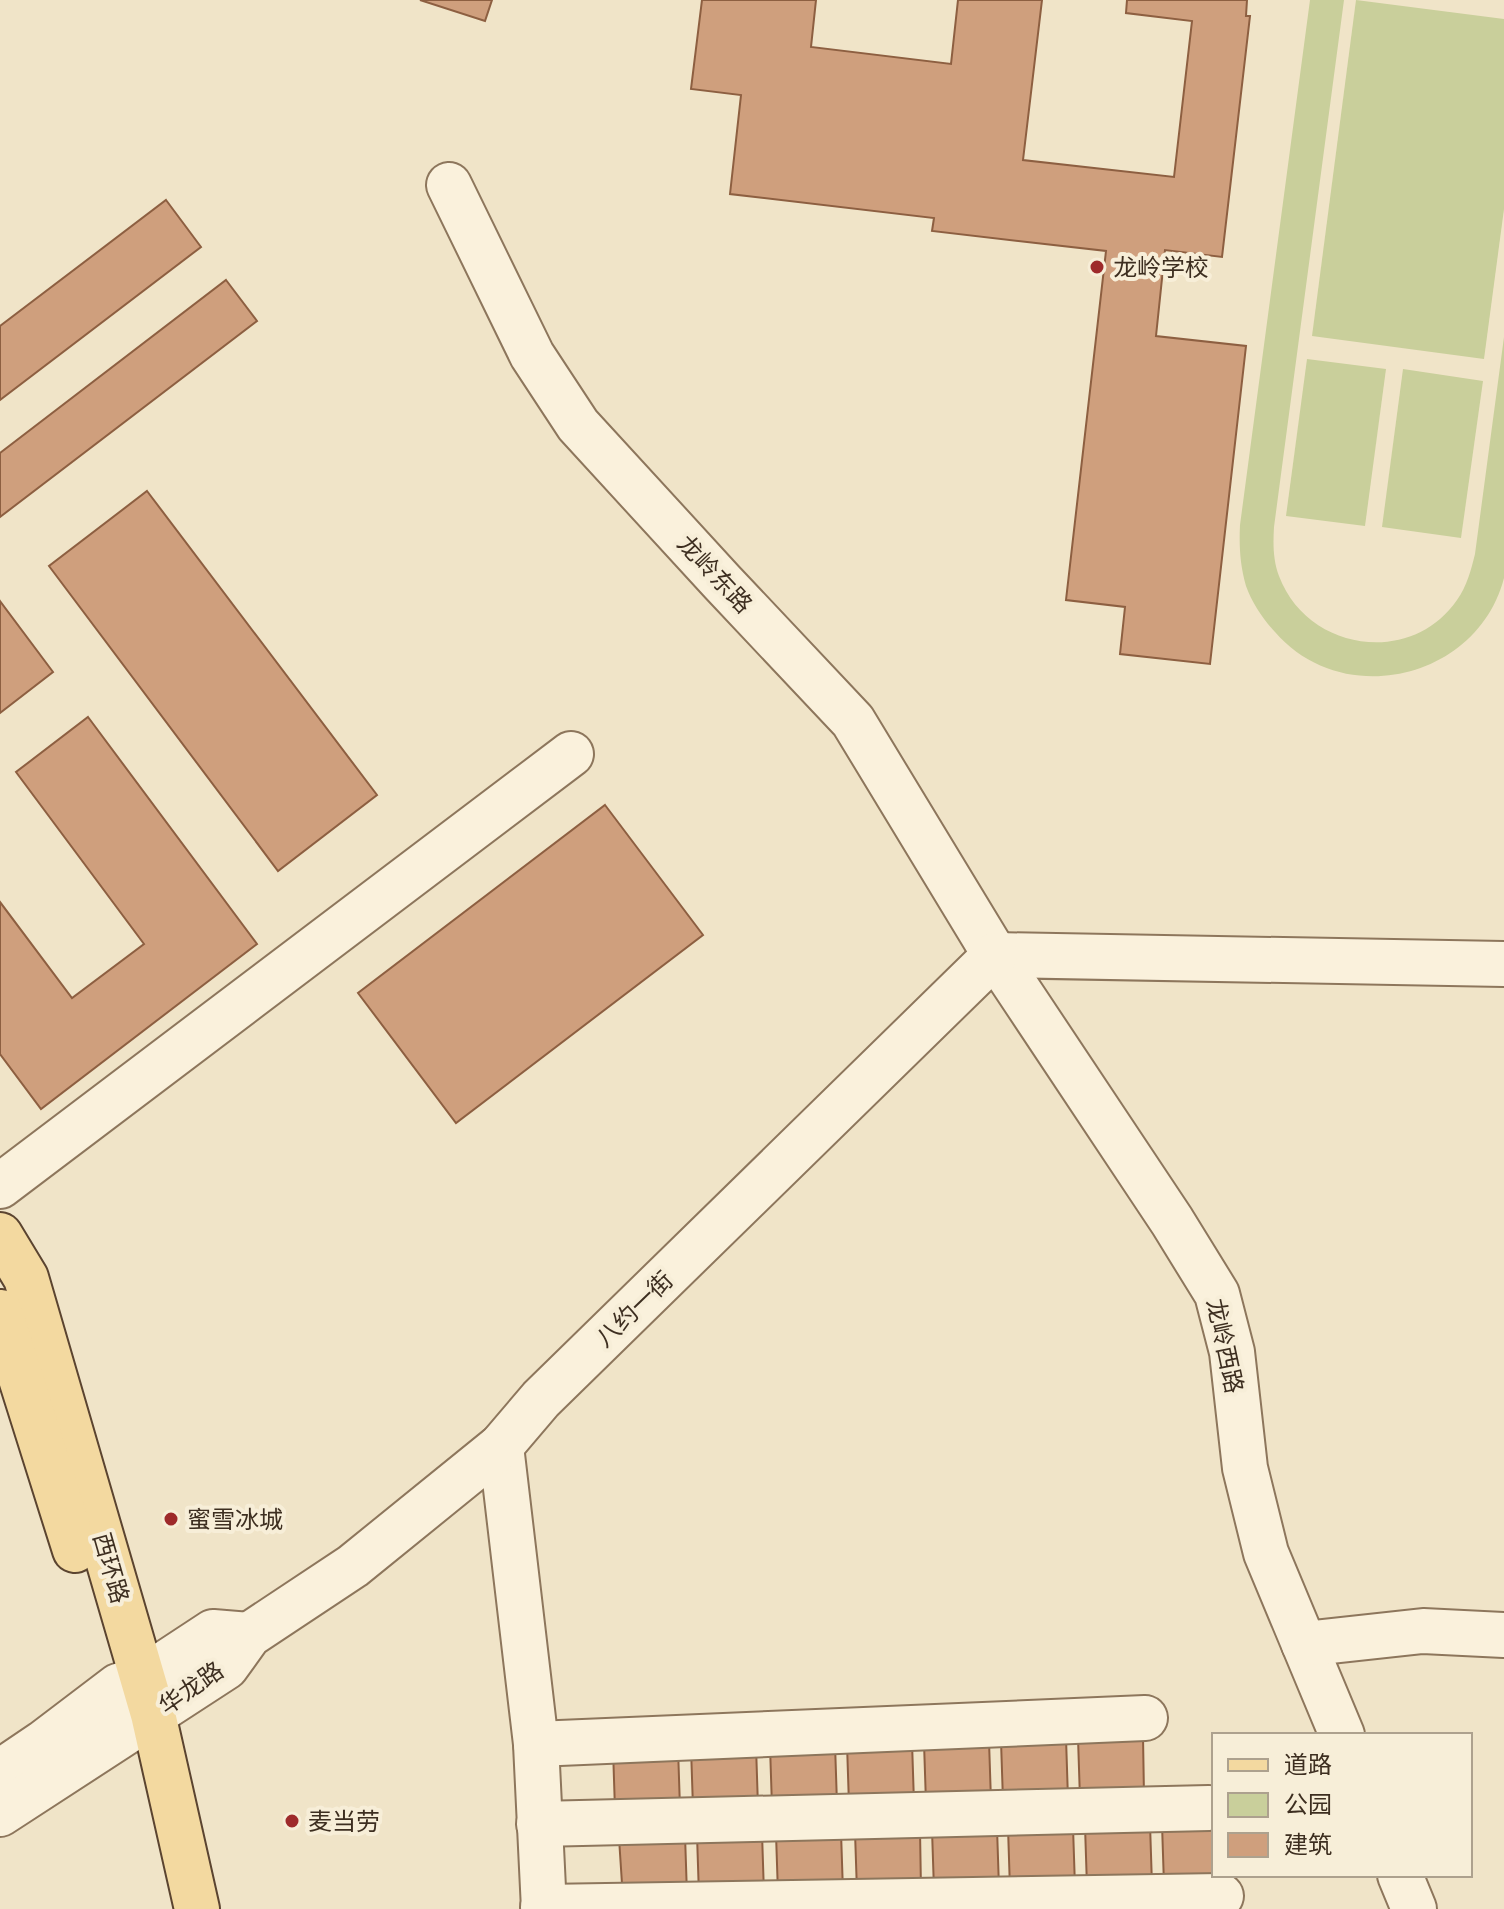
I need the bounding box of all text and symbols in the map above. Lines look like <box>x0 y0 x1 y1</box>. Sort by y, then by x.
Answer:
place label: 龙岭学校 <box>1113 252 1209 283</box>
marker: 龙岭学校 <box>1088 258 1106 276</box>
street label: 龙岭东路 <box>671 528 759 620</box>
street label: 八约一街 <box>589 1265 679 1353</box>
street label: 龙岭西路 <box>1200 1296 1250 1396</box>
place label: 蜜雪冰城 <box>187 1504 283 1535</box>
marker: 蜜雪冰城 <box>162 1510 180 1528</box>
street label: 西环路 <box>86 1529 136 1607</box>
street label: 华龙路 <box>153 1655 229 1721</box>
legend <box>1212 1733 1472 1877</box>
text: 道路 <box>1284 1749 1332 1780</box>
text: 公园 <box>1284 1789 1332 1820</box>
place label: 麦当劳 <box>308 1806 380 1837</box>
marker: 麦当劳 <box>283 1812 301 1830</box>
text: 建筑 <box>1284 1829 1332 1860</box>

